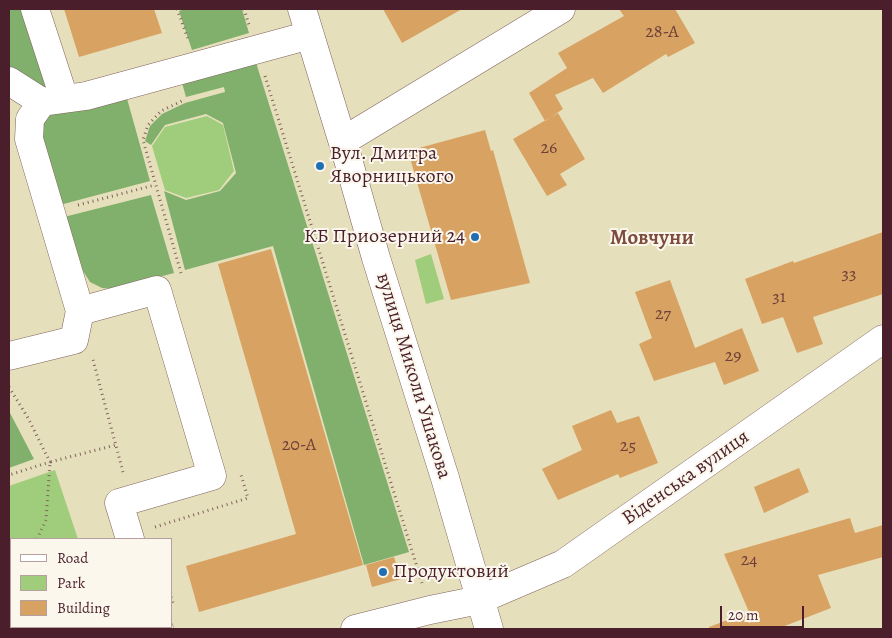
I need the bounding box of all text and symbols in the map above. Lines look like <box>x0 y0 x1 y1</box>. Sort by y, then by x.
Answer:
house number: 28-А <box>645 22 679 44</box>
house number: 26 <box>541 138 557 160</box>
place label: Вул. Дмитра Яворницького <box>330 142 454 189</box>
marker: Вул. Дмитра Яворницького <box>314 160 326 172</box>
place label: КБ Приозерний 24 <box>304 225 465 249</box>
district label: Мовчуни <box>610 226 694 252</box>
marker: КБ Приозерний 24 <box>469 231 481 243</box>
house number: 33 <box>842 264 856 286</box>
street label: вулиця Миколи Ушакова <box>370 270 456 482</box>
house number: 31 <box>772 287 786 309</box>
house number: 27 <box>655 304 671 326</box>
house number: 29 <box>725 346 741 368</box>
street label: Віденська вулиця <box>618 425 754 531</box>
house number: 20-А <box>282 435 316 457</box>
house number: 25 <box>620 436 636 458</box>
legend <box>10 538 172 628</box>
text: Road <box>57 548 88 568</box>
house number: 24 <box>741 550 757 572</box>
place label: Продуктовий <box>393 560 509 584</box>
marker: Продуктовий <box>377 566 389 578</box>
text: Park <box>57 573 85 593</box>
scale bar <box>722 596 806 628</box>
text: Building <box>57 598 110 618</box>
text: 20 m <box>728 605 759 625</box>

